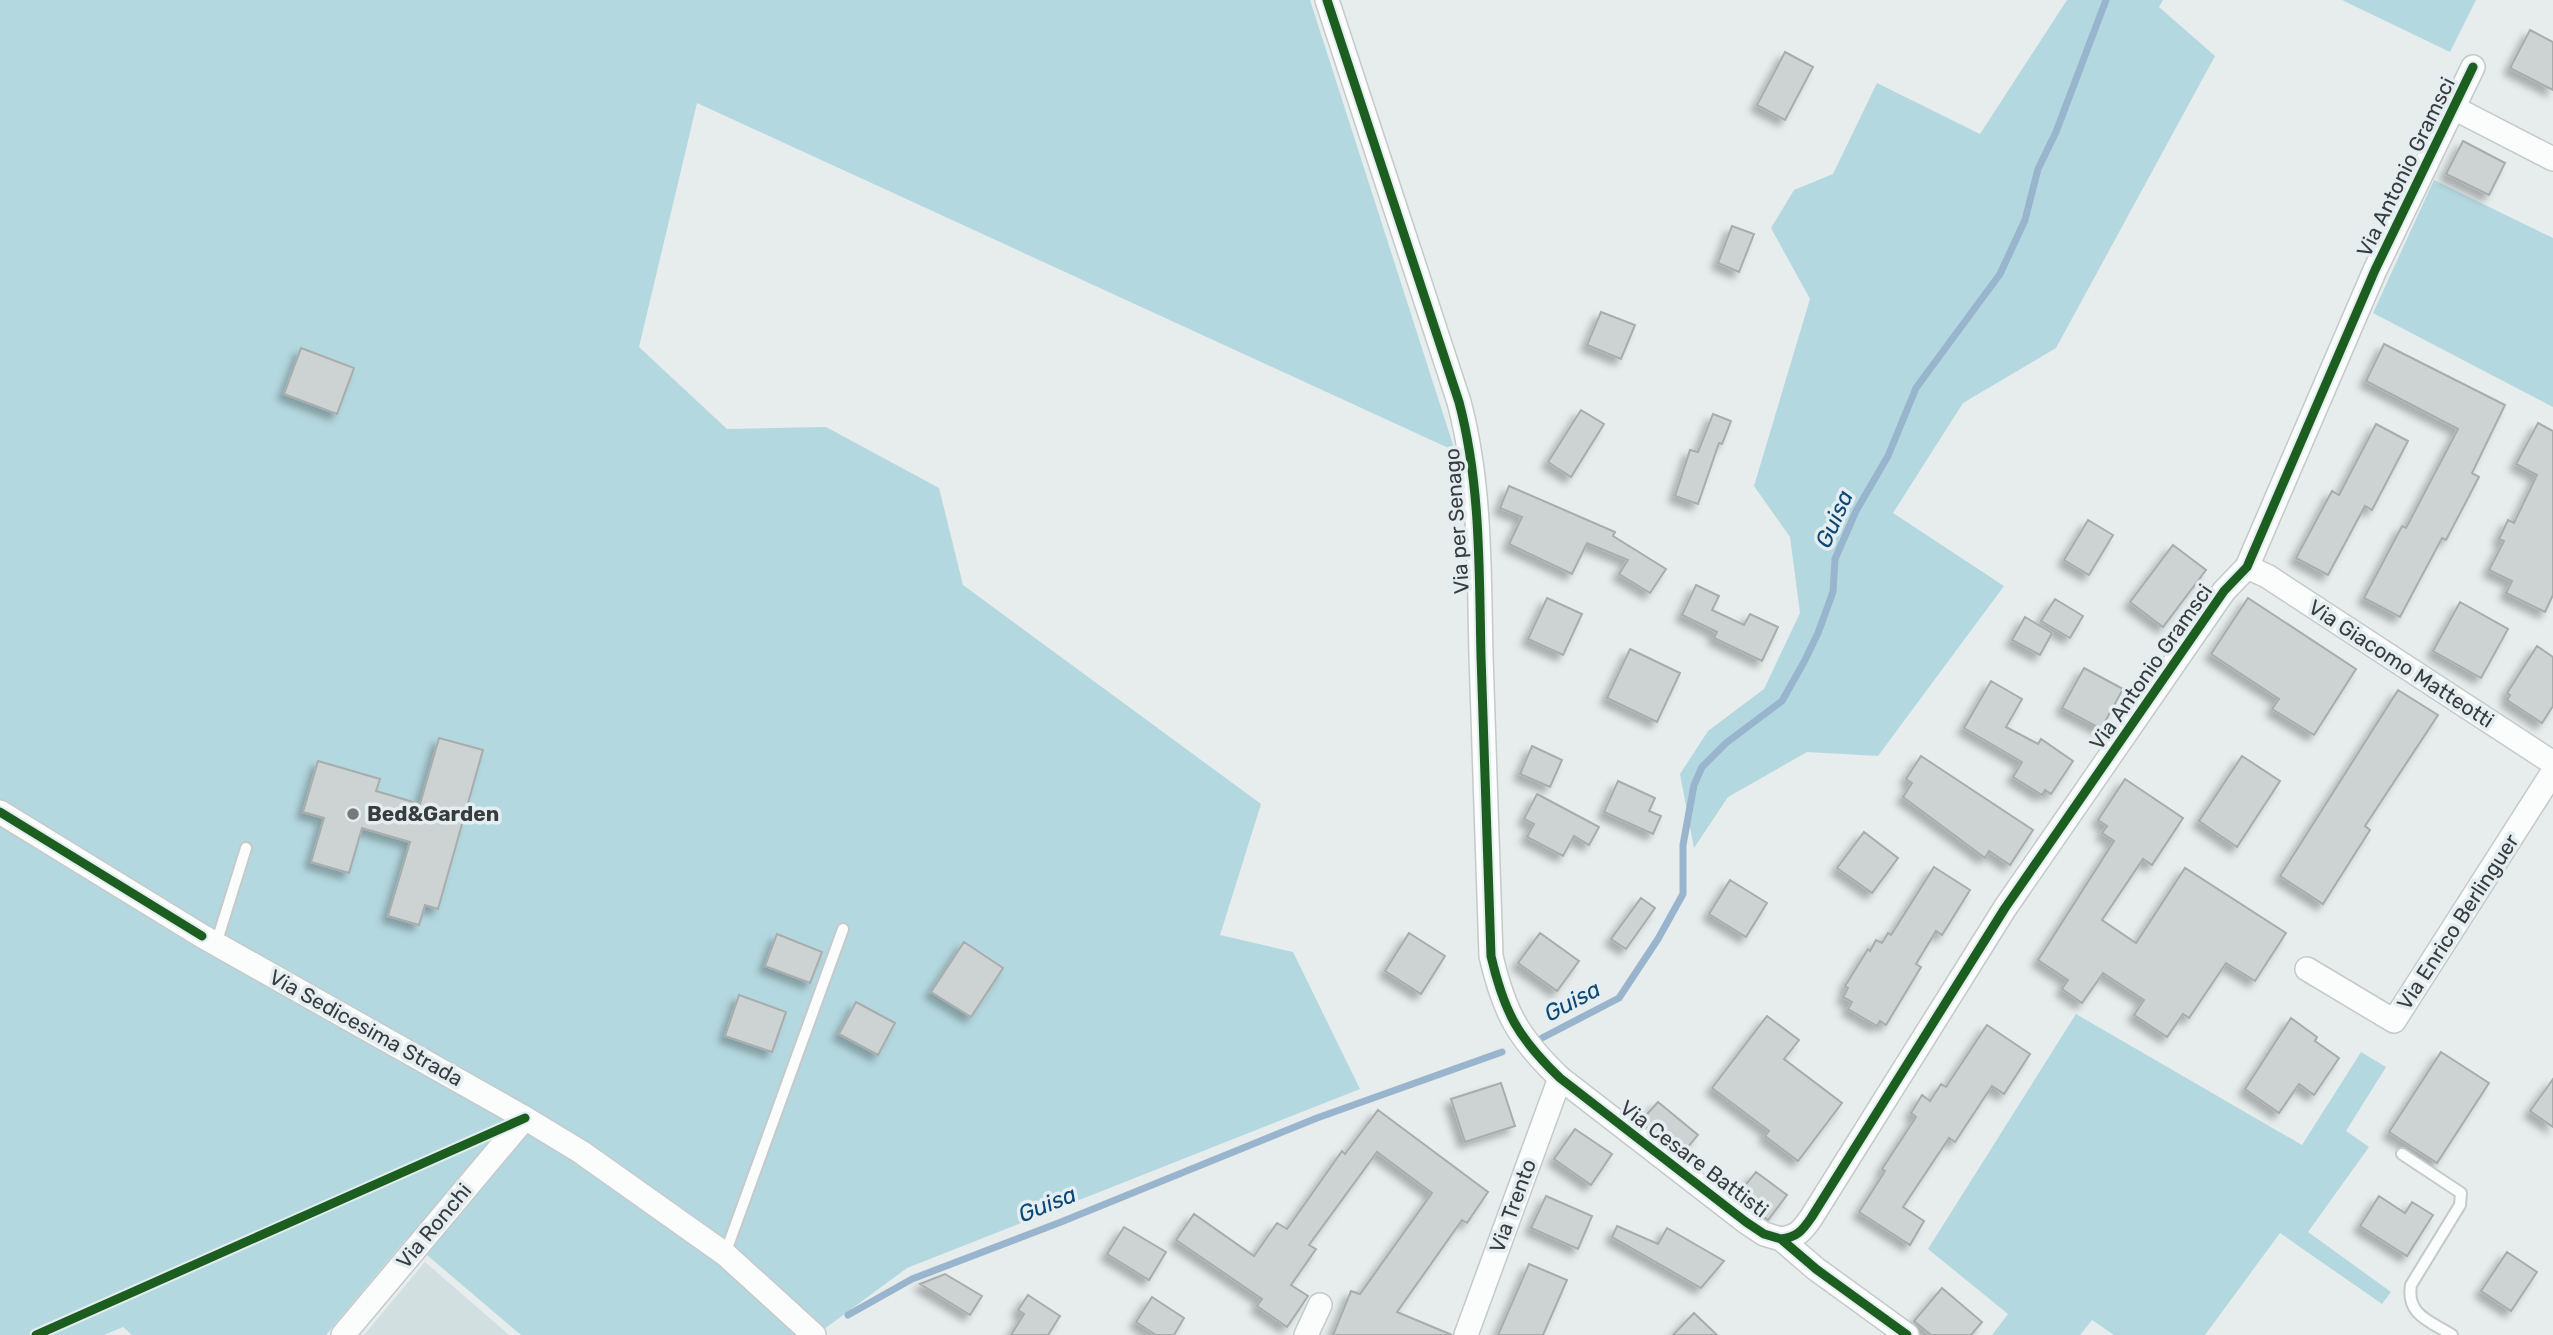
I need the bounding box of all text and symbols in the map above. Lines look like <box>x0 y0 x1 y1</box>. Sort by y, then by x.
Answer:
street label: Via Antonio Gramsci <box>2351 73 2460 261</box>
street label: Via per Senago <box>1439 447 1474 595</box>
water label: Guisa <box>1809 486 1859 552</box>
street label: Via Antonio Gramsci <box>2084 579 2217 754</box>
street label: Via Giacomo Matteotti <box>2304 594 2499 733</box>
place label: Bed&Garden <box>367 801 499 826</box>
marker: Bed&Garden <box>345 806 361 822</box>
street label: Via Enrico Berlinguer <box>2391 829 2524 1014</box>
street label: Via Sedicesima Strada <box>265 964 467 1091</box>
water label: Guisa <box>1539 974 1605 1028</box>
street label: Via Cesare Battisti <box>1615 1095 1773 1223</box>
street label: Via Trento <box>1484 1156 1541 1256</box>
street label: Via Ronchi <box>391 1178 476 1273</box>
water label: Guisa <box>1014 1180 1080 1228</box>

